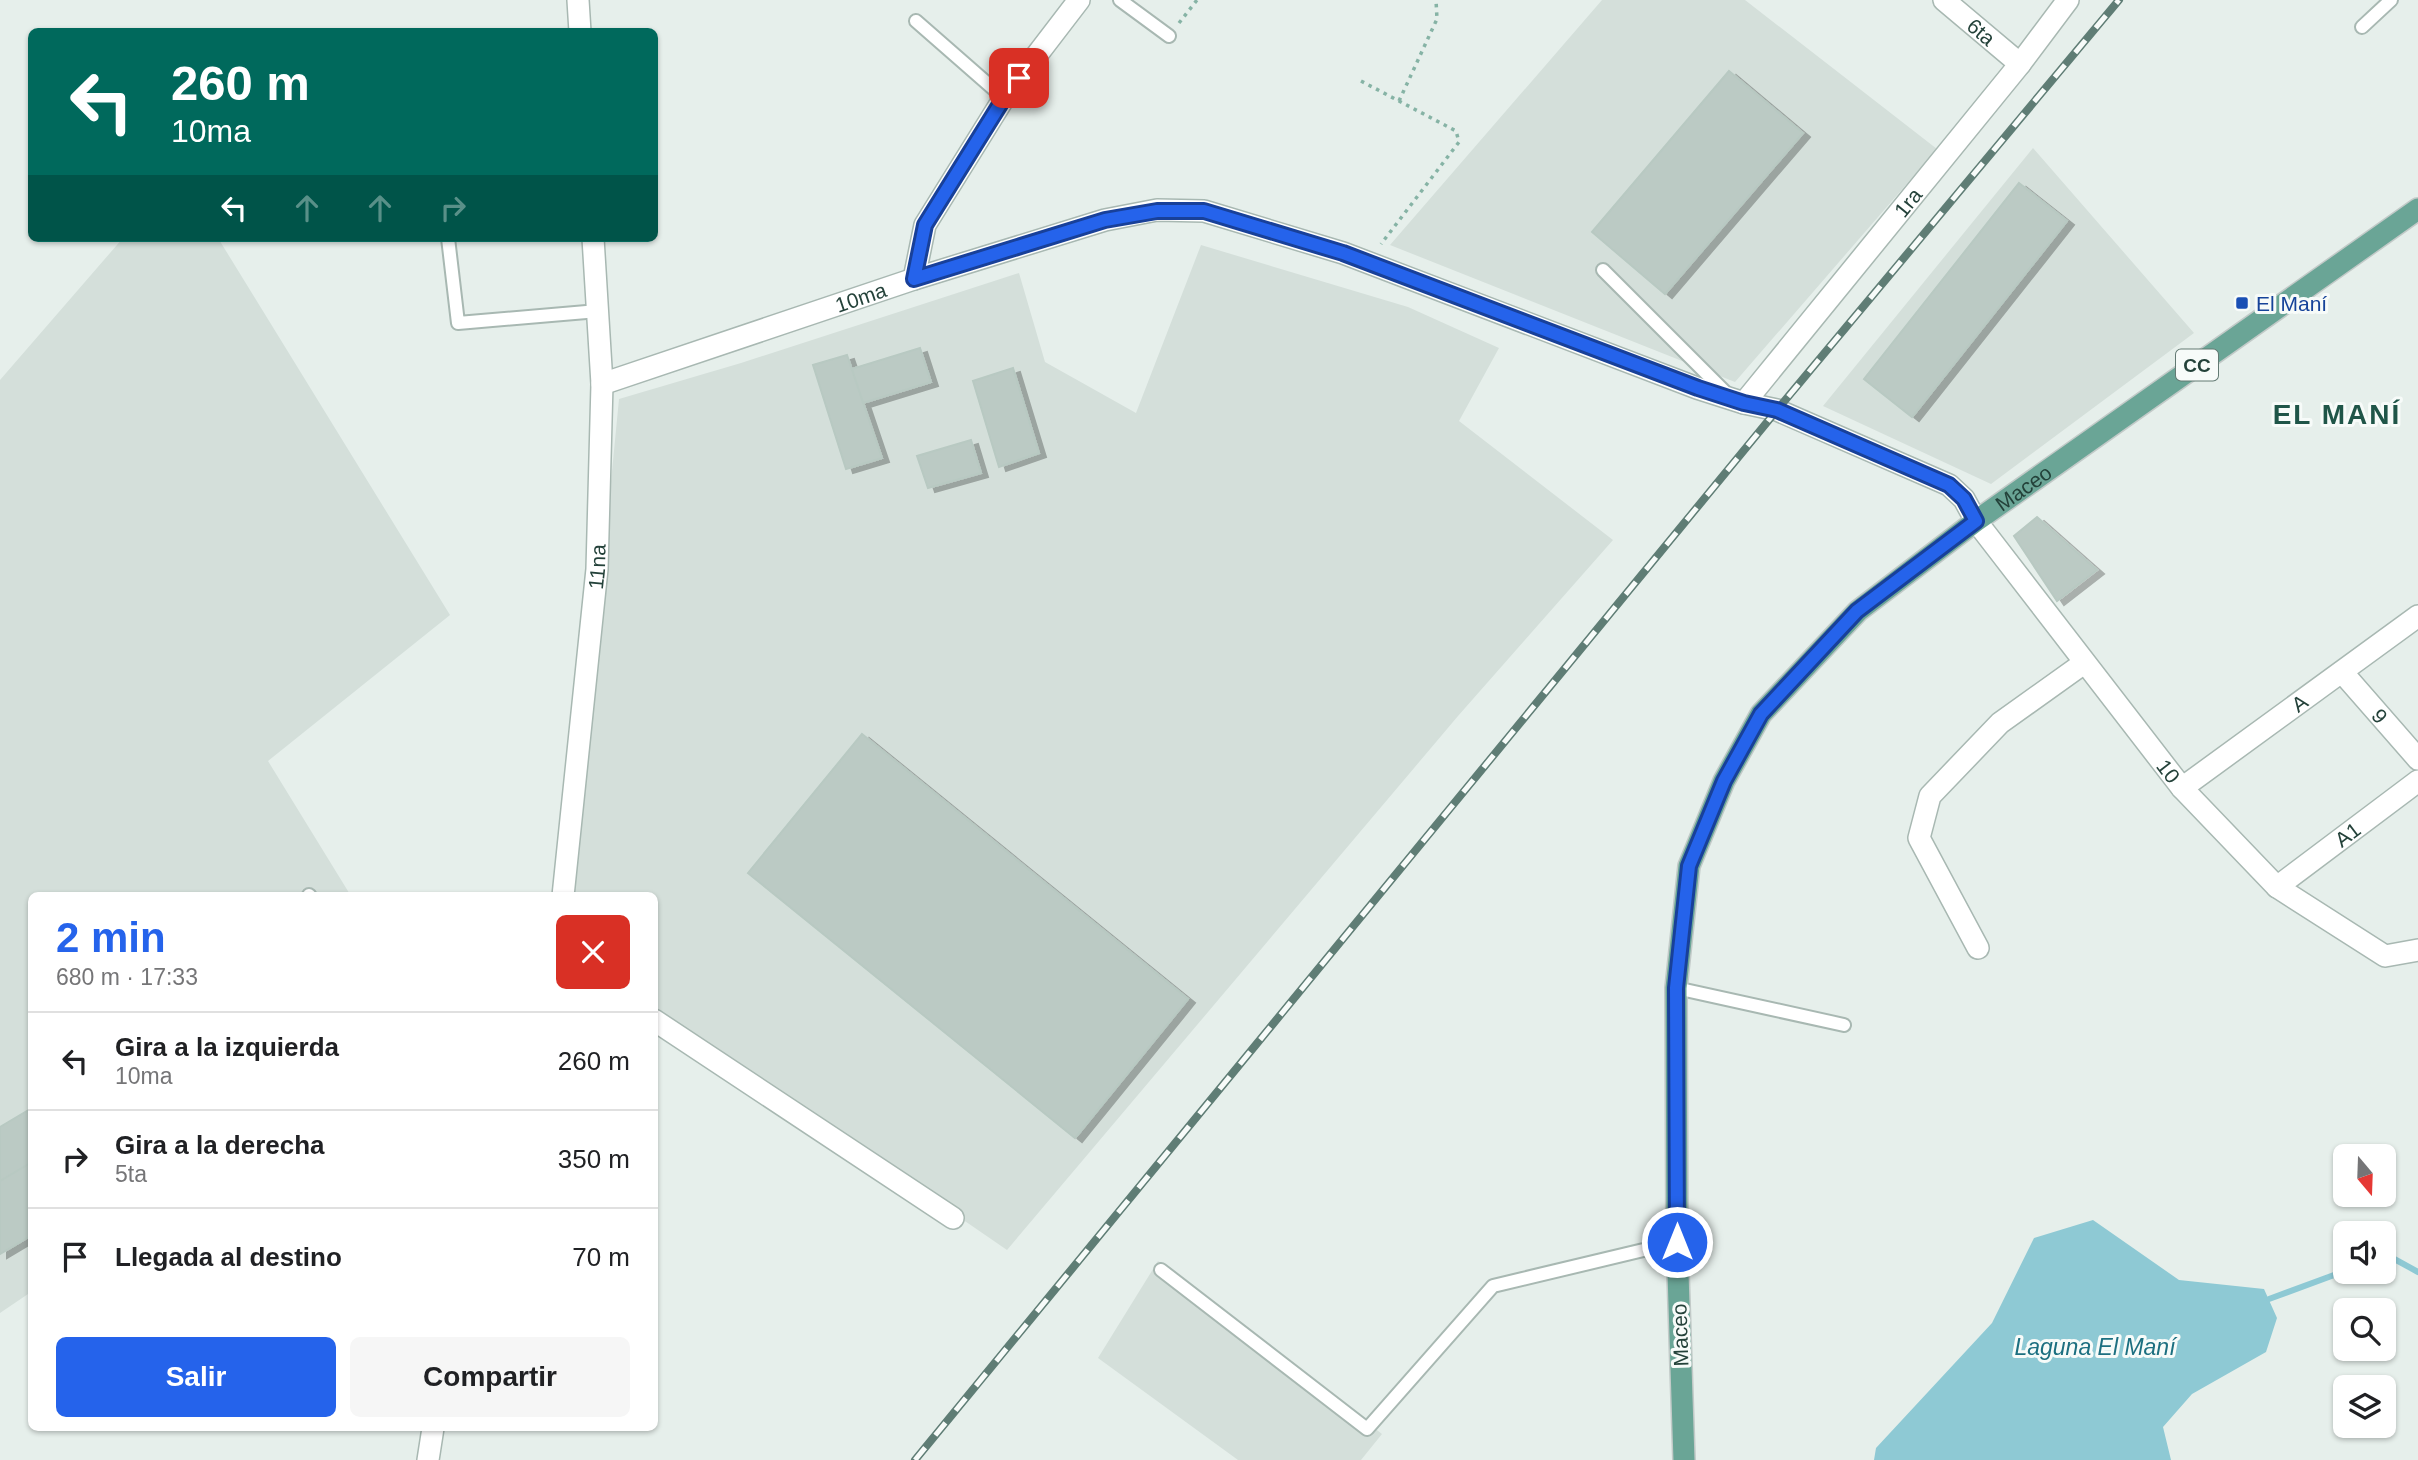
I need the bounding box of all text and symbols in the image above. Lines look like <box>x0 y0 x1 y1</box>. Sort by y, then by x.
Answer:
street label: 6ta <box>1963 13 2000 50</box>
pin <box>989 48 1049 108</box>
icon: left <box>56 56 147 147</box>
text: 260 m <box>171 56 310 110</box>
icon: arrive <box>1000 59 1038 97</box>
text: 10ma <box>171 113 251 149</box>
street label: 1ra <box>1889 183 1926 221</box>
icon: left <box>215 189 253 227</box>
icon: ahead <box>288 189 326 227</box>
icon: ahead <box>361 189 399 227</box>
icon: right <box>434 189 472 227</box>
street label: 10ma <box>832 278 890 316</box>
place label: El Maní <box>2256 292 2327 315</box>
marker: El Maní <box>2234 295 2250 311</box>
road number: CC <box>2176 350 2218 380</box>
district label: EL MANÍ <box>2273 399 2401 430</box>
street label: Maceo <box>1991 460 2056 515</box>
street label: 11na <box>583 544 609 590</box>
street label: A <box>2287 689 2312 716</box>
street label: 9 <box>2368 704 2393 728</box>
street label: 10 <box>2153 755 2185 787</box>
street label: A1 <box>2330 817 2365 851</box>
text: 2 min <box>56 914 166 961</box>
button: close <box>556 915 630 989</box>
text: 680 m · 17:33 <box>56 964 198 990</box>
text: Gira a la izquierda <box>115 1032 339 1062</box>
icon: left <box>56 1042 94 1080</box>
text: 260 m <box>558 1046 630 1076</box>
text: 10ma <box>115 1063 173 1089</box>
text: Gira a la derecha <box>115 1130 325 1160</box>
icon: right <box>56 1140 94 1178</box>
text: 350 m <box>558 1144 630 1174</box>
north arrow <box>2333 1144 2396 1208</box>
map controls <box>2333 1144 2396 1438</box>
text: 5ta <box>115 1161 147 1187</box>
position arrow <box>1640 1205 1714 1279</box>
button: sound <box>2333 1221 2396 1284</box>
icon: arrive <box>56 1238 94 1276</box>
text: Llegada al destino <box>115 1242 342 1272</box>
text: 70 m <box>572 1242 630 1272</box>
button: search <box>2333 1298 2396 1361</box>
street label: Maceo <box>1667 1303 1693 1367</box>
water label: Laguna El Maní <box>2014 1334 2178 1360</box>
button: Salir <box>56 1337 336 1417</box>
button: Compartir <box>350 1337 630 1417</box>
button: layers <box>2333 1375 2396 1438</box>

